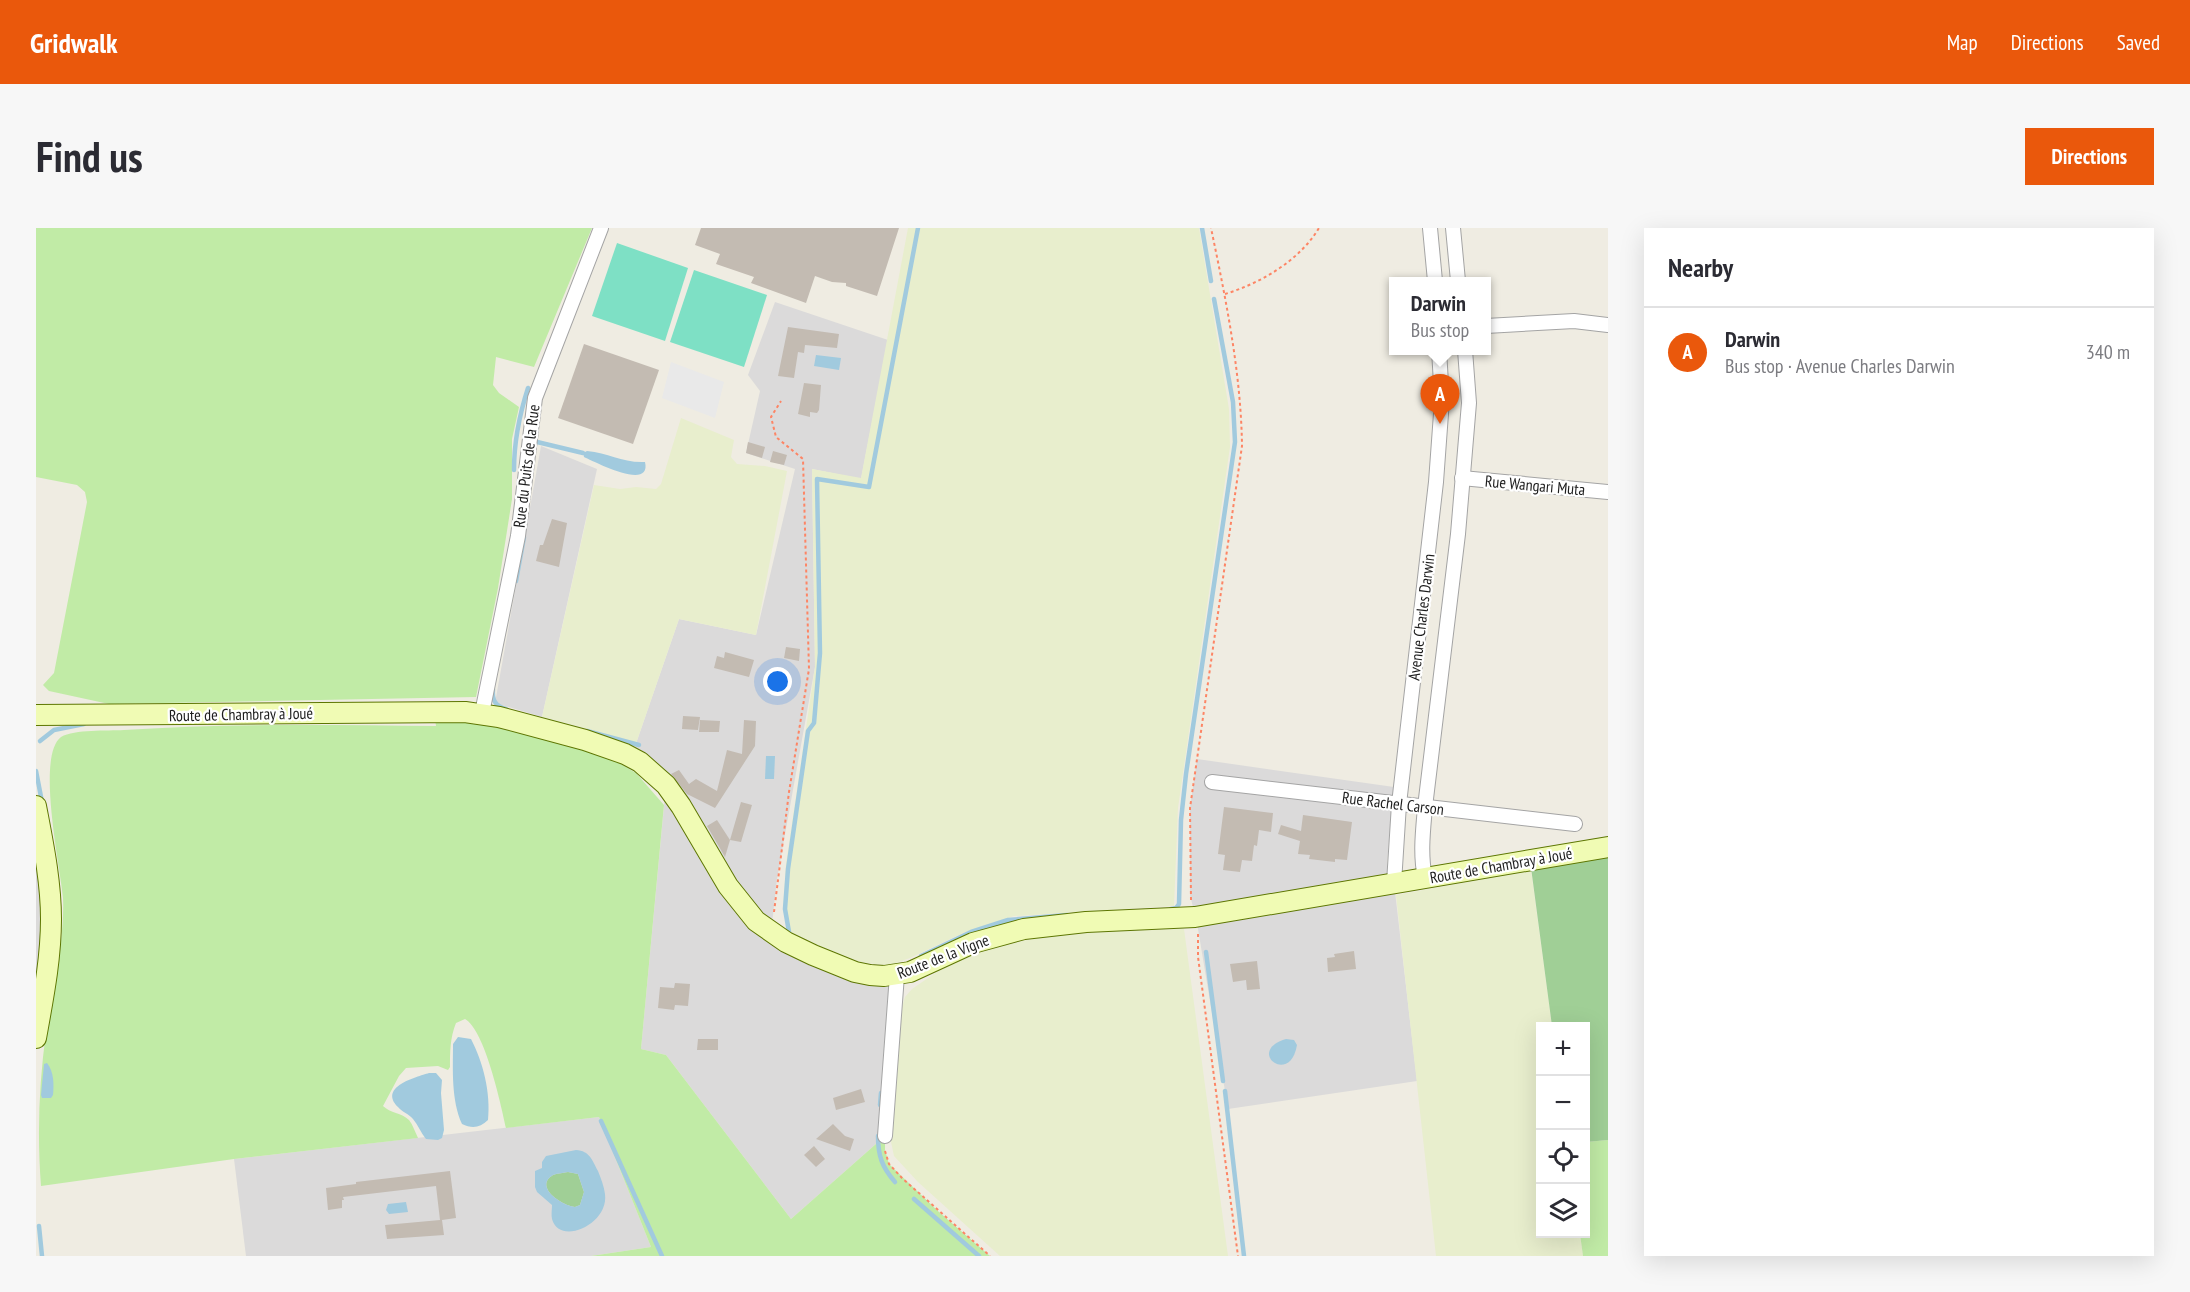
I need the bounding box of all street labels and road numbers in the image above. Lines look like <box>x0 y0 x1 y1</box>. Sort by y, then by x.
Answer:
street label: Rue du Puits de la Rue <box>509 403 543 529</box>
street label: Rue Wangari Muta <box>1484 471 1586 499</box>
street label: Avenue Charles Darwin <box>1403 553 1439 681</box>
street label: Route de Chambray à Joué <box>169 703 313 725</box>
street label: Rue Rachel Carson <box>1341 787 1445 819</box>
street label: Route de Chambray à Joué <box>1428 843 1574 887</box>
street label: Route de la Vigne <box>894 929 992 983</box>

